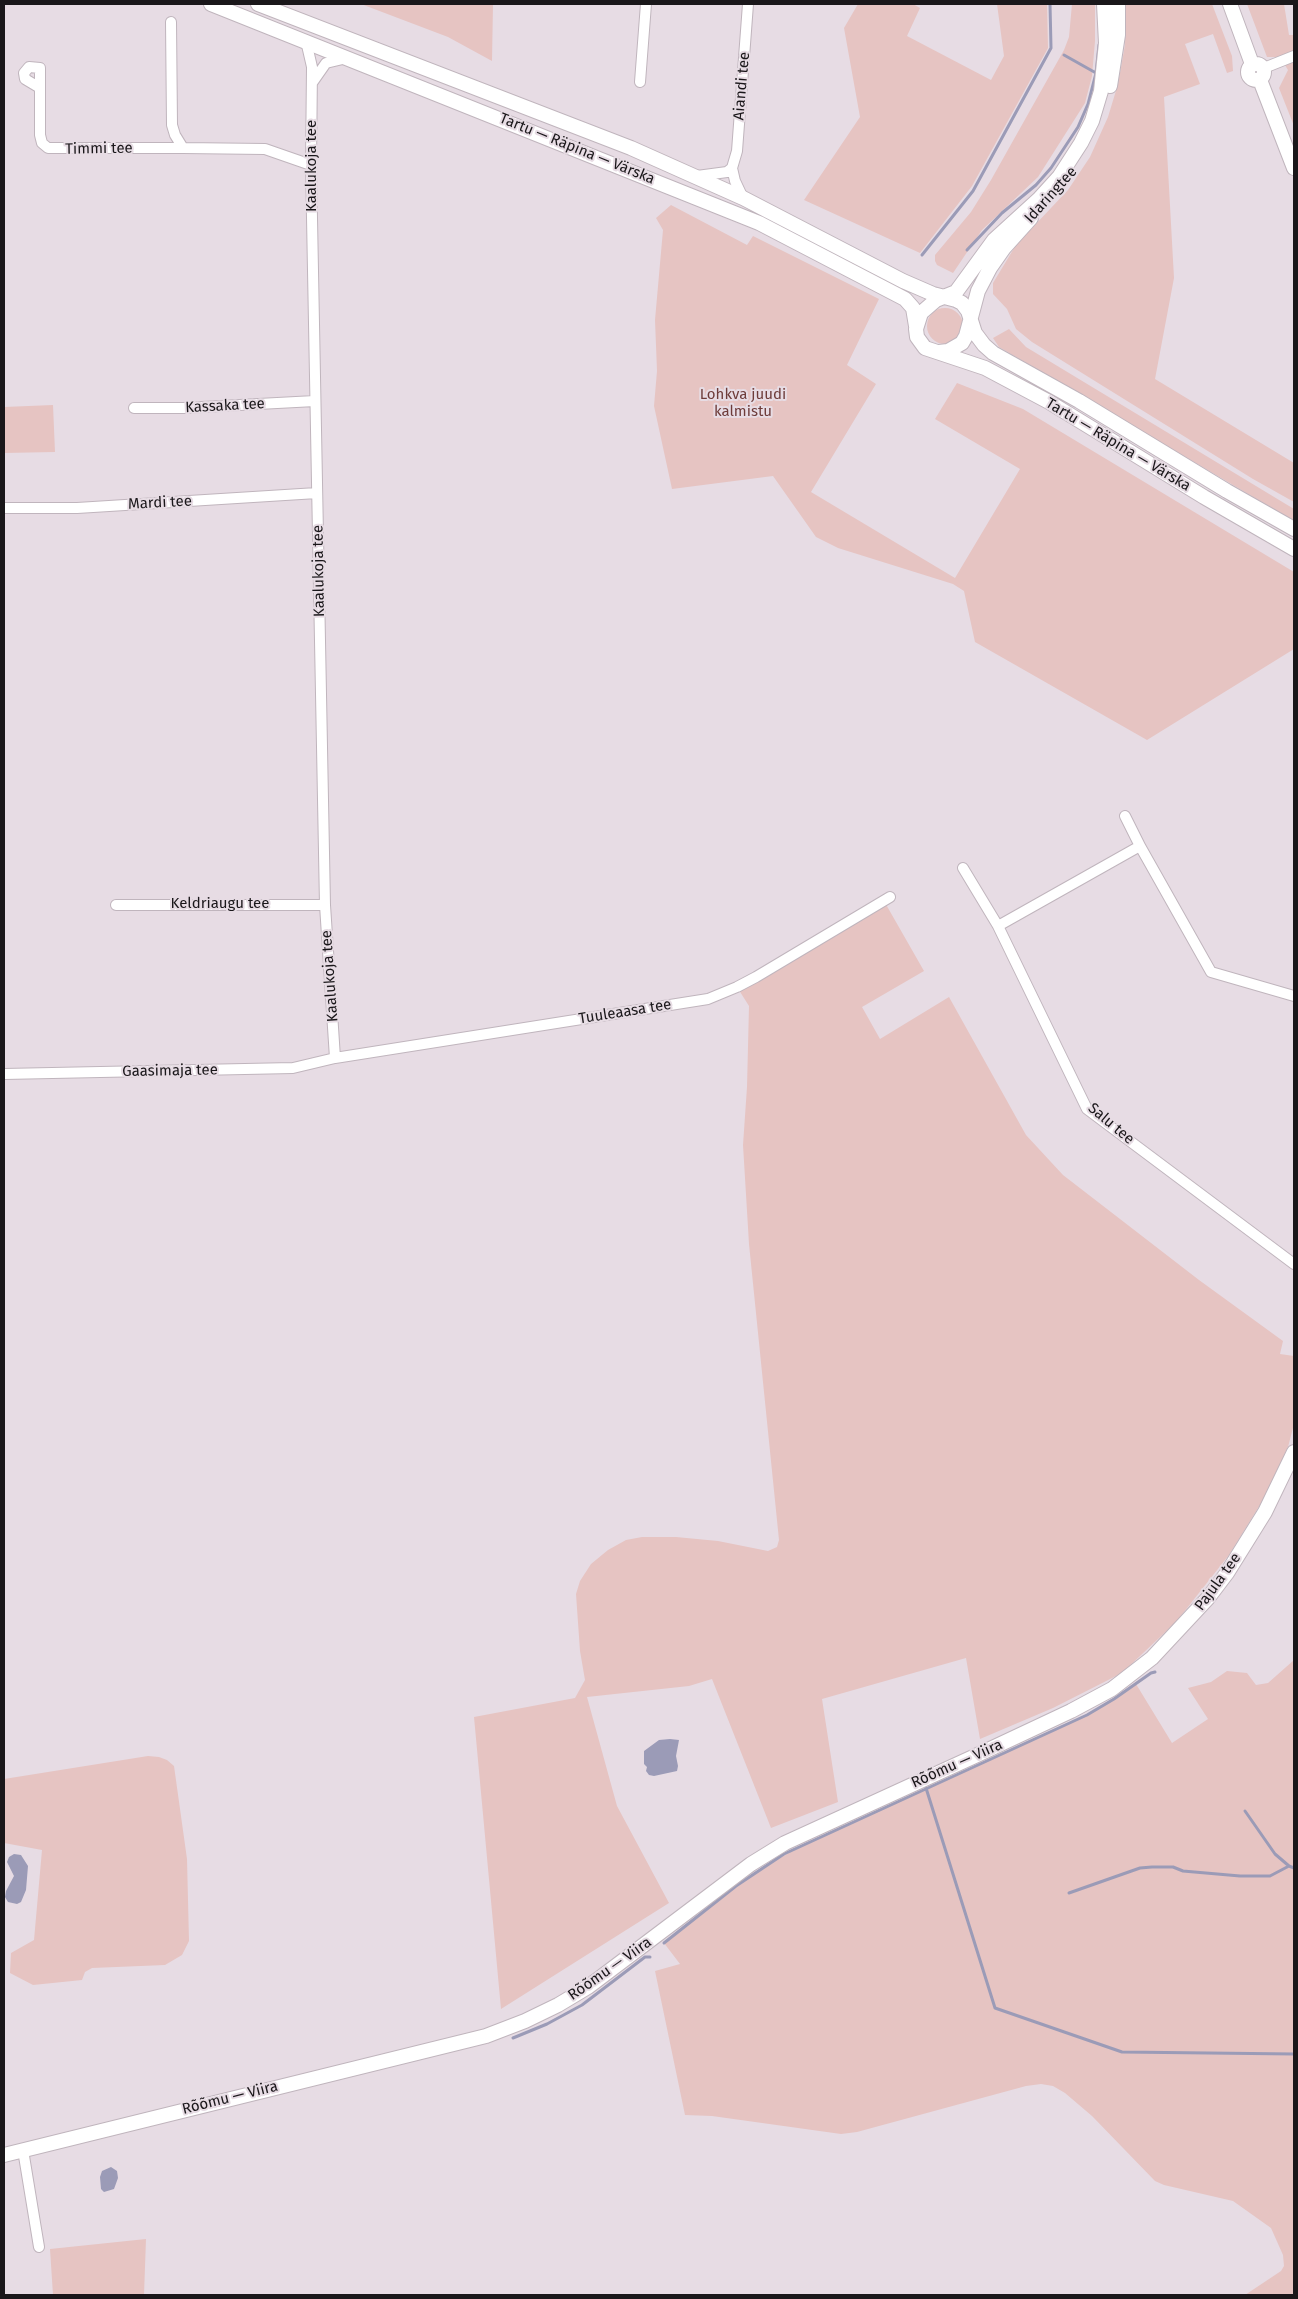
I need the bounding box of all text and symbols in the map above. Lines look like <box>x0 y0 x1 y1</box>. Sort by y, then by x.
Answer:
street label: Aiandi tee <box>730 51 754 121</box>
street label: Tartu — Räpina — Värska <box>497 110 657 188</box>
street label: Kaalukoja tee <box>303 120 321 212</box>
street label: Timmi tee <box>65 139 133 159</box>
street label: Idaringtee <box>1021 163 1081 227</box>
park label: Lohkva juudi kalmistu <box>700 386 786 421</box>
street label: Kassaka tee <box>185 395 265 417</box>
street label: Tartu — Räpina — Värska <box>1042 395 1194 495</box>
street label: Mardi tee <box>128 492 192 514</box>
street label: Kaalukoja tee <box>309 525 329 617</box>
street label: Keldriaugu tee <box>171 895 269 913</box>
street label: Kaalukoja tee <box>318 929 342 1023</box>
street label: Tuuleaasa tee <box>577 996 673 1028</box>
street label: Gaasimaja tee <box>122 1061 218 1081</box>
street label: Salu tee <box>1084 1099 1138 1149</box>
street label: Pajula tee <box>1191 1550 1245 1614</box>
street label: Rõõmu — Viira <box>909 1736 1005 1792</box>
street label: Rõõmu — Viira <box>565 1934 655 2004</box>
street label: Rõõmu — Viira <box>180 2077 280 2119</box>

